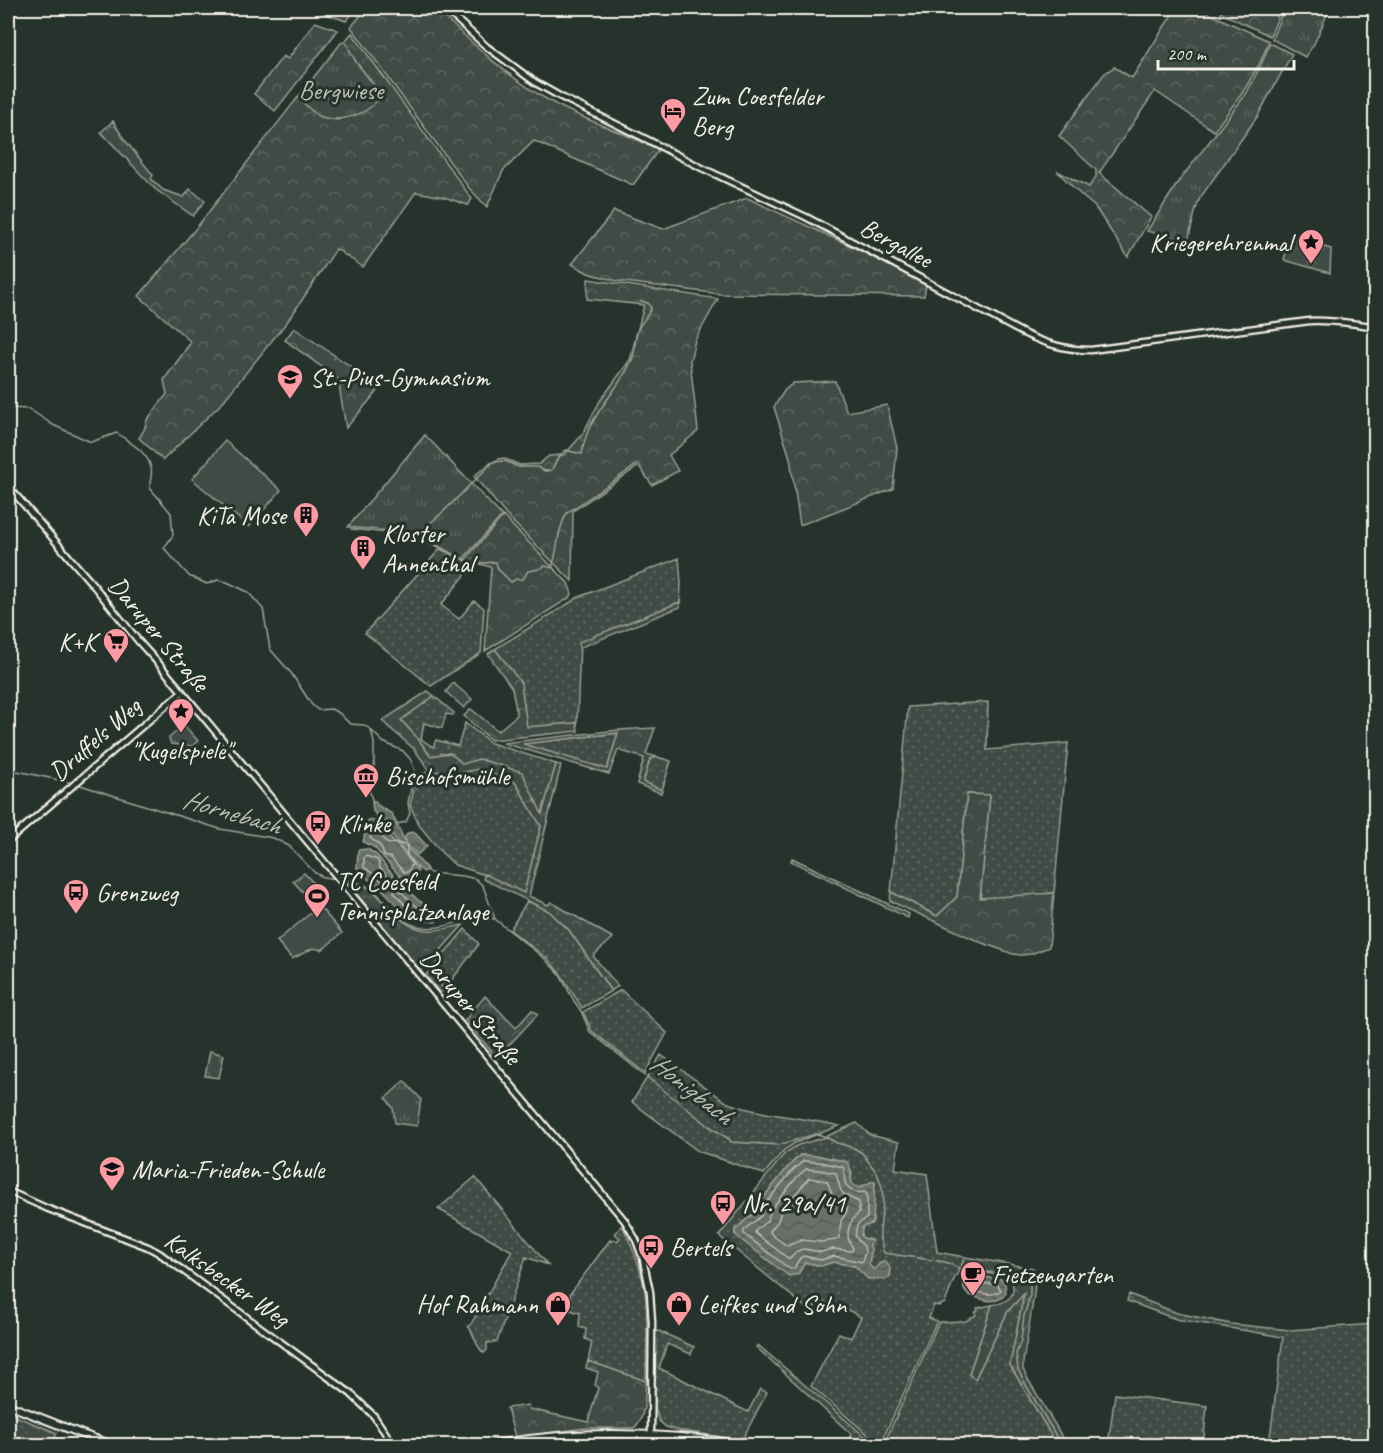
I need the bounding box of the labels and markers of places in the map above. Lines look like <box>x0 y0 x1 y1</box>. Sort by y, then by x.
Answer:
place label: Zum Coesfelder Berg <box>692 80 826 143</box>
hotel icon: Zum Coesfelder Berg <box>658 96 688 134</box>
place label: Kriegerehrenmal <box>1150 226 1297 259</box>
place icon: Kriegerehrenmal <box>1296 227 1326 265</box>
place label: St.-Pius-Gymnasium <box>310 361 491 394</box>
school or university icon: St.-Pius-Gymnasium <box>275 362 305 400</box>
place label: KiTa Mose <box>197 499 289 532</box>
building icon: KiTa Mose <box>291 500 321 538</box>
place label: Kloster Annenthal <box>382 517 478 580</box>
building icon: Kloster Annenthal <box>348 533 378 571</box>
place label: K+K <box>59 625 101 658</box>
supermarket icon: K+K <box>101 626 131 664</box>
place icon: "Kugelspiele" <box>166 696 196 734</box>
place label: "Kugelspiele" <box>131 734 236 767</box>
place label: Bischofsmühle <box>386 760 512 793</box>
museum icon: Bischofsmühle <box>351 761 381 799</box>
place label: Klinke <box>338 807 392 840</box>
bus stop icon: Klinke <box>303 808 333 846</box>
place label: TC Coesfeld Tennisplatzanlage <box>336 865 490 928</box>
place label: Grenzweg <box>96 876 179 909</box>
bus stop icon: Grenzweg <box>61 877 91 915</box>
sports icon: TC Coesfeld Tennisplatzanlage <box>302 881 332 919</box>
place label: Maria-Frieden-Schule <box>132 1153 326 1186</box>
school or university icon: Maria-Frieden-Schule <box>97 1154 127 1192</box>
place label: Nr. 29a/41 <box>742 1187 846 1220</box>
bus stop icon: Nr. 29a/41 <box>708 1188 738 1226</box>
place label: Bertels <box>670 1231 734 1264</box>
bus stop icon: Bertels <box>636 1232 666 1270</box>
place label: Fietzengarten <box>992 1258 1114 1291</box>
cafe icon: Fietzengarten <box>958 1259 988 1297</box>
place label: Hof Rahmann <box>417 1288 538 1321</box>
place label: Leifkes und Sohn <box>698 1288 848 1321</box>
shop icon: Hof Rahmann <box>543 1289 573 1327</box>
shop icon: Leifkes und Sohn <box>664 1289 694 1327</box>

